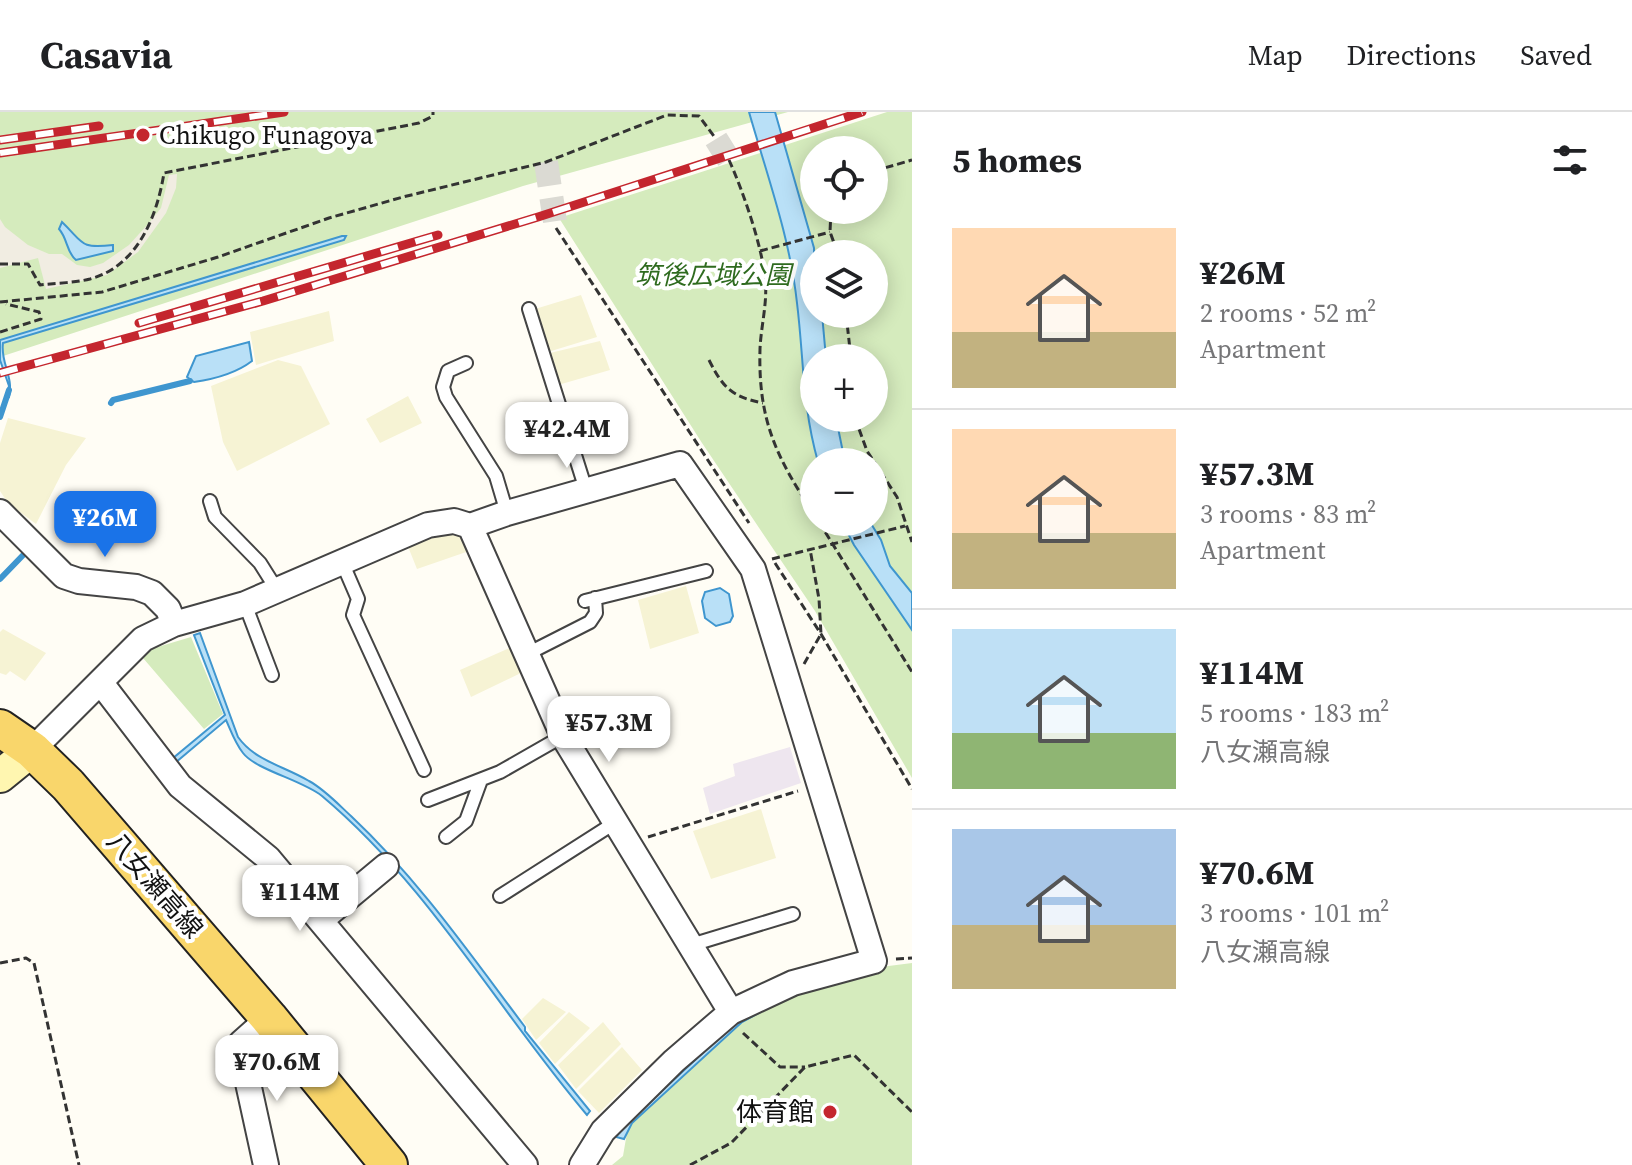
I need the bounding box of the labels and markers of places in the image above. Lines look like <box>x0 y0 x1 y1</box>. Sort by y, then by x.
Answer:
place label: Chikugo Funagoya <box>159 117 374 153</box>
marker: Chikugo Funagoya <box>134 126 152 144</box>
pin: ¥42.4M <box>502 402 632 470</box>
pin: ¥26M <box>58 491 152 559</box>
pin: ¥57.3M <box>544 696 674 764</box>
pin: ¥114M <box>244 865 356 933</box>
pin: ¥70.6M <box>212 1035 342 1103</box>
place label: 体育館 <box>736 1094 814 1130</box>
marker: 体育館 <box>821 1103 839 1121</box>

